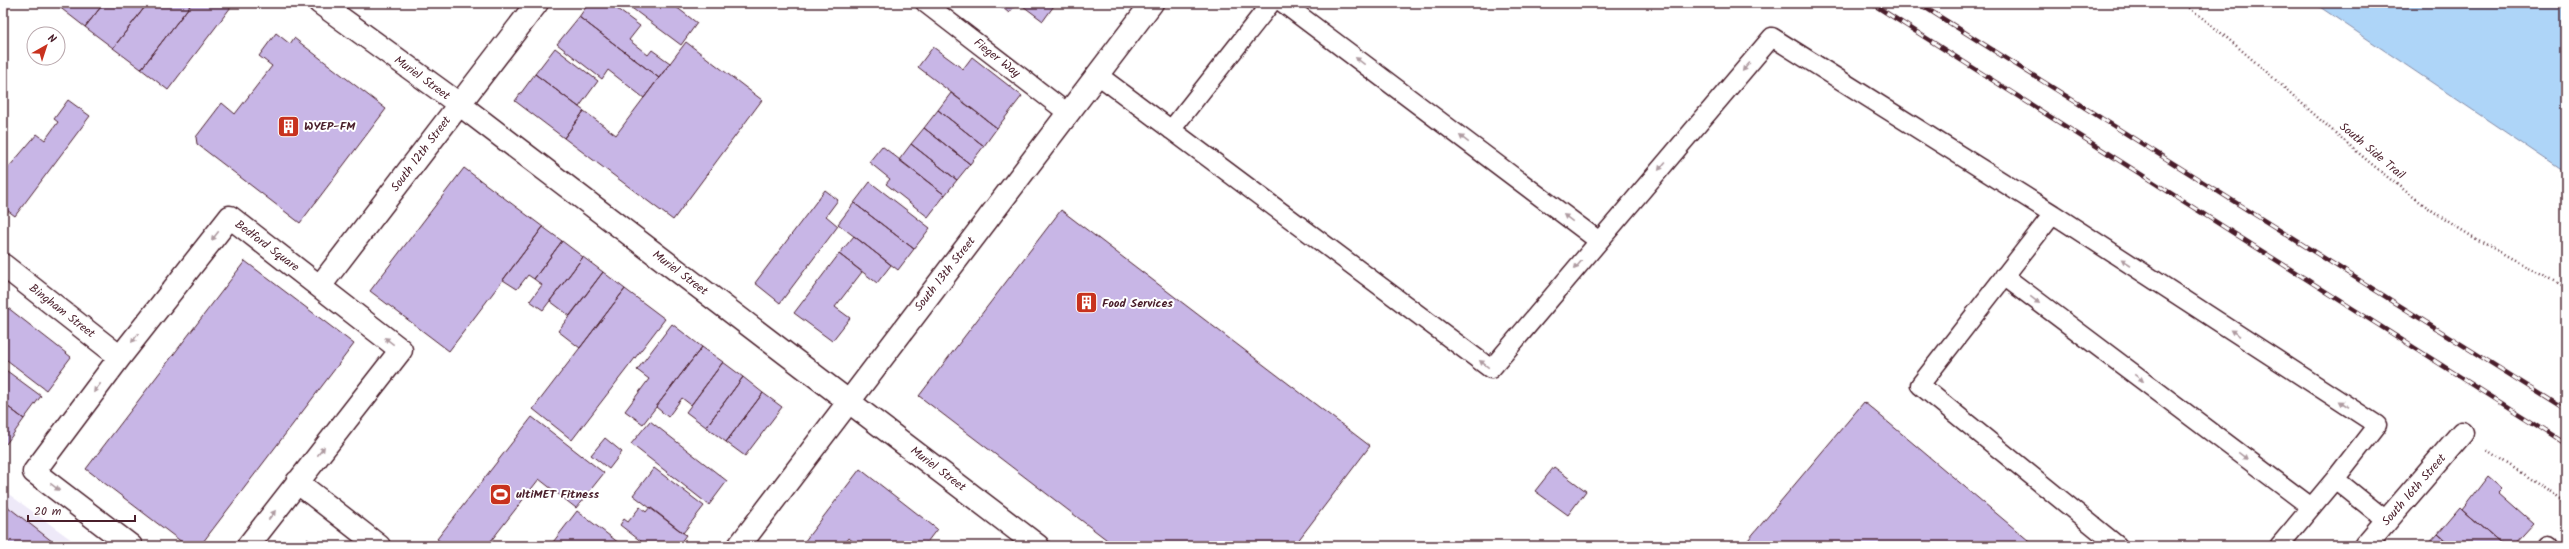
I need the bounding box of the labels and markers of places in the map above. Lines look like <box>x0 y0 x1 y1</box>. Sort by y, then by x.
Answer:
building icon: WYEP-FM <box>276 113 302 139</box>
place label: WYEP-FM <box>304 117 356 136</box>
building icon: Food Services <box>1073 290 1099 316</box>
place label: Food Services <box>1102 294 1173 313</box>
sports icon: ultiMET Fitness <box>487 481 513 507</box>
place label: ultiMET Fitness <box>516 485 600 504</box>

